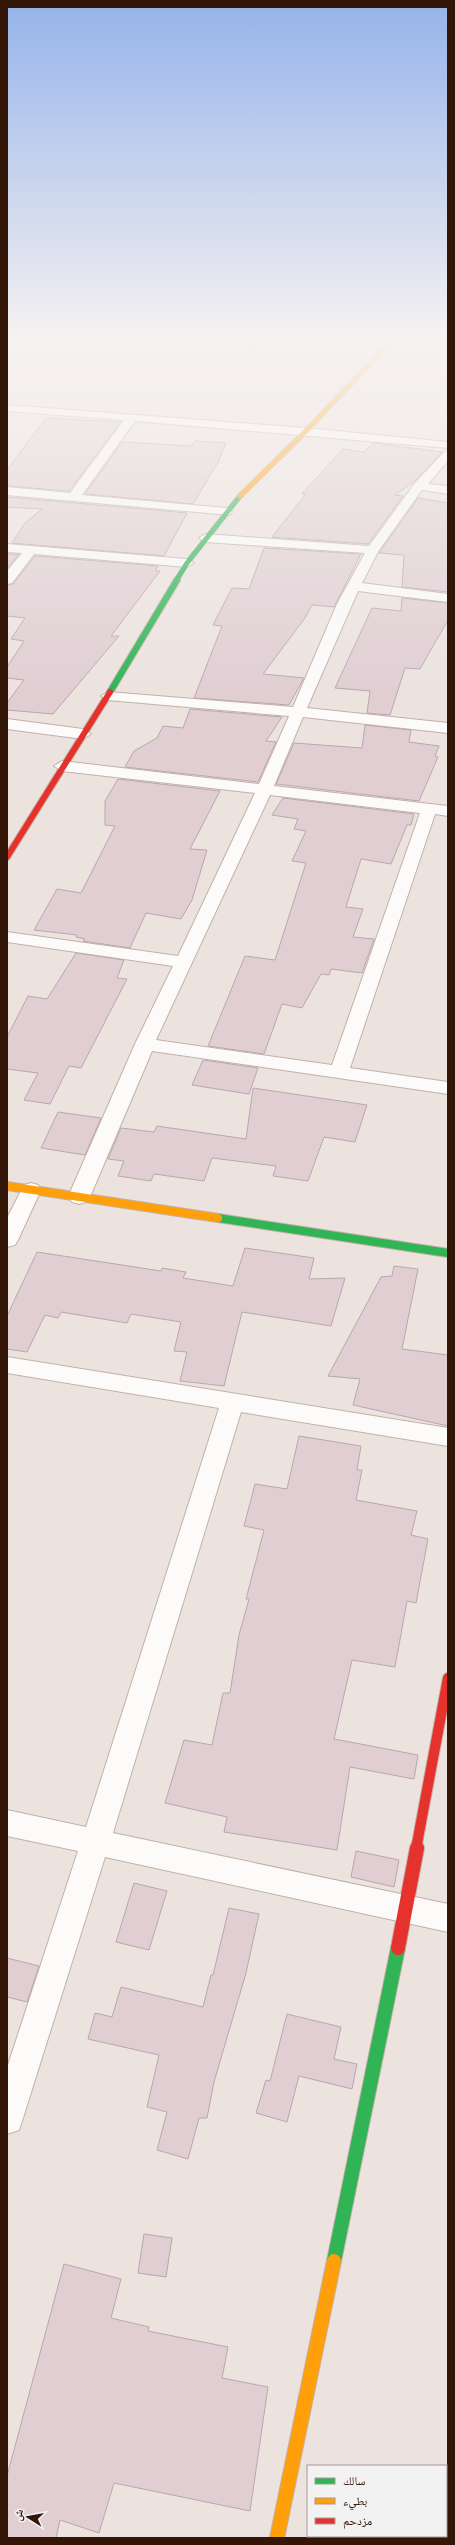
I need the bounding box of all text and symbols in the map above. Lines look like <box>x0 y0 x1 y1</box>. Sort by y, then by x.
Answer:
legend <box>307 2465 447 2537</box>
text: سالك <box>343 2472 365 2493</box>
text: بطيء <box>343 2492 367 2513</box>
north arrow <box>8 2497 48 2537</box>
text: ش <box>9 2508 30 2523</box>
text: مزدحم <box>343 2512 372 2533</box>

